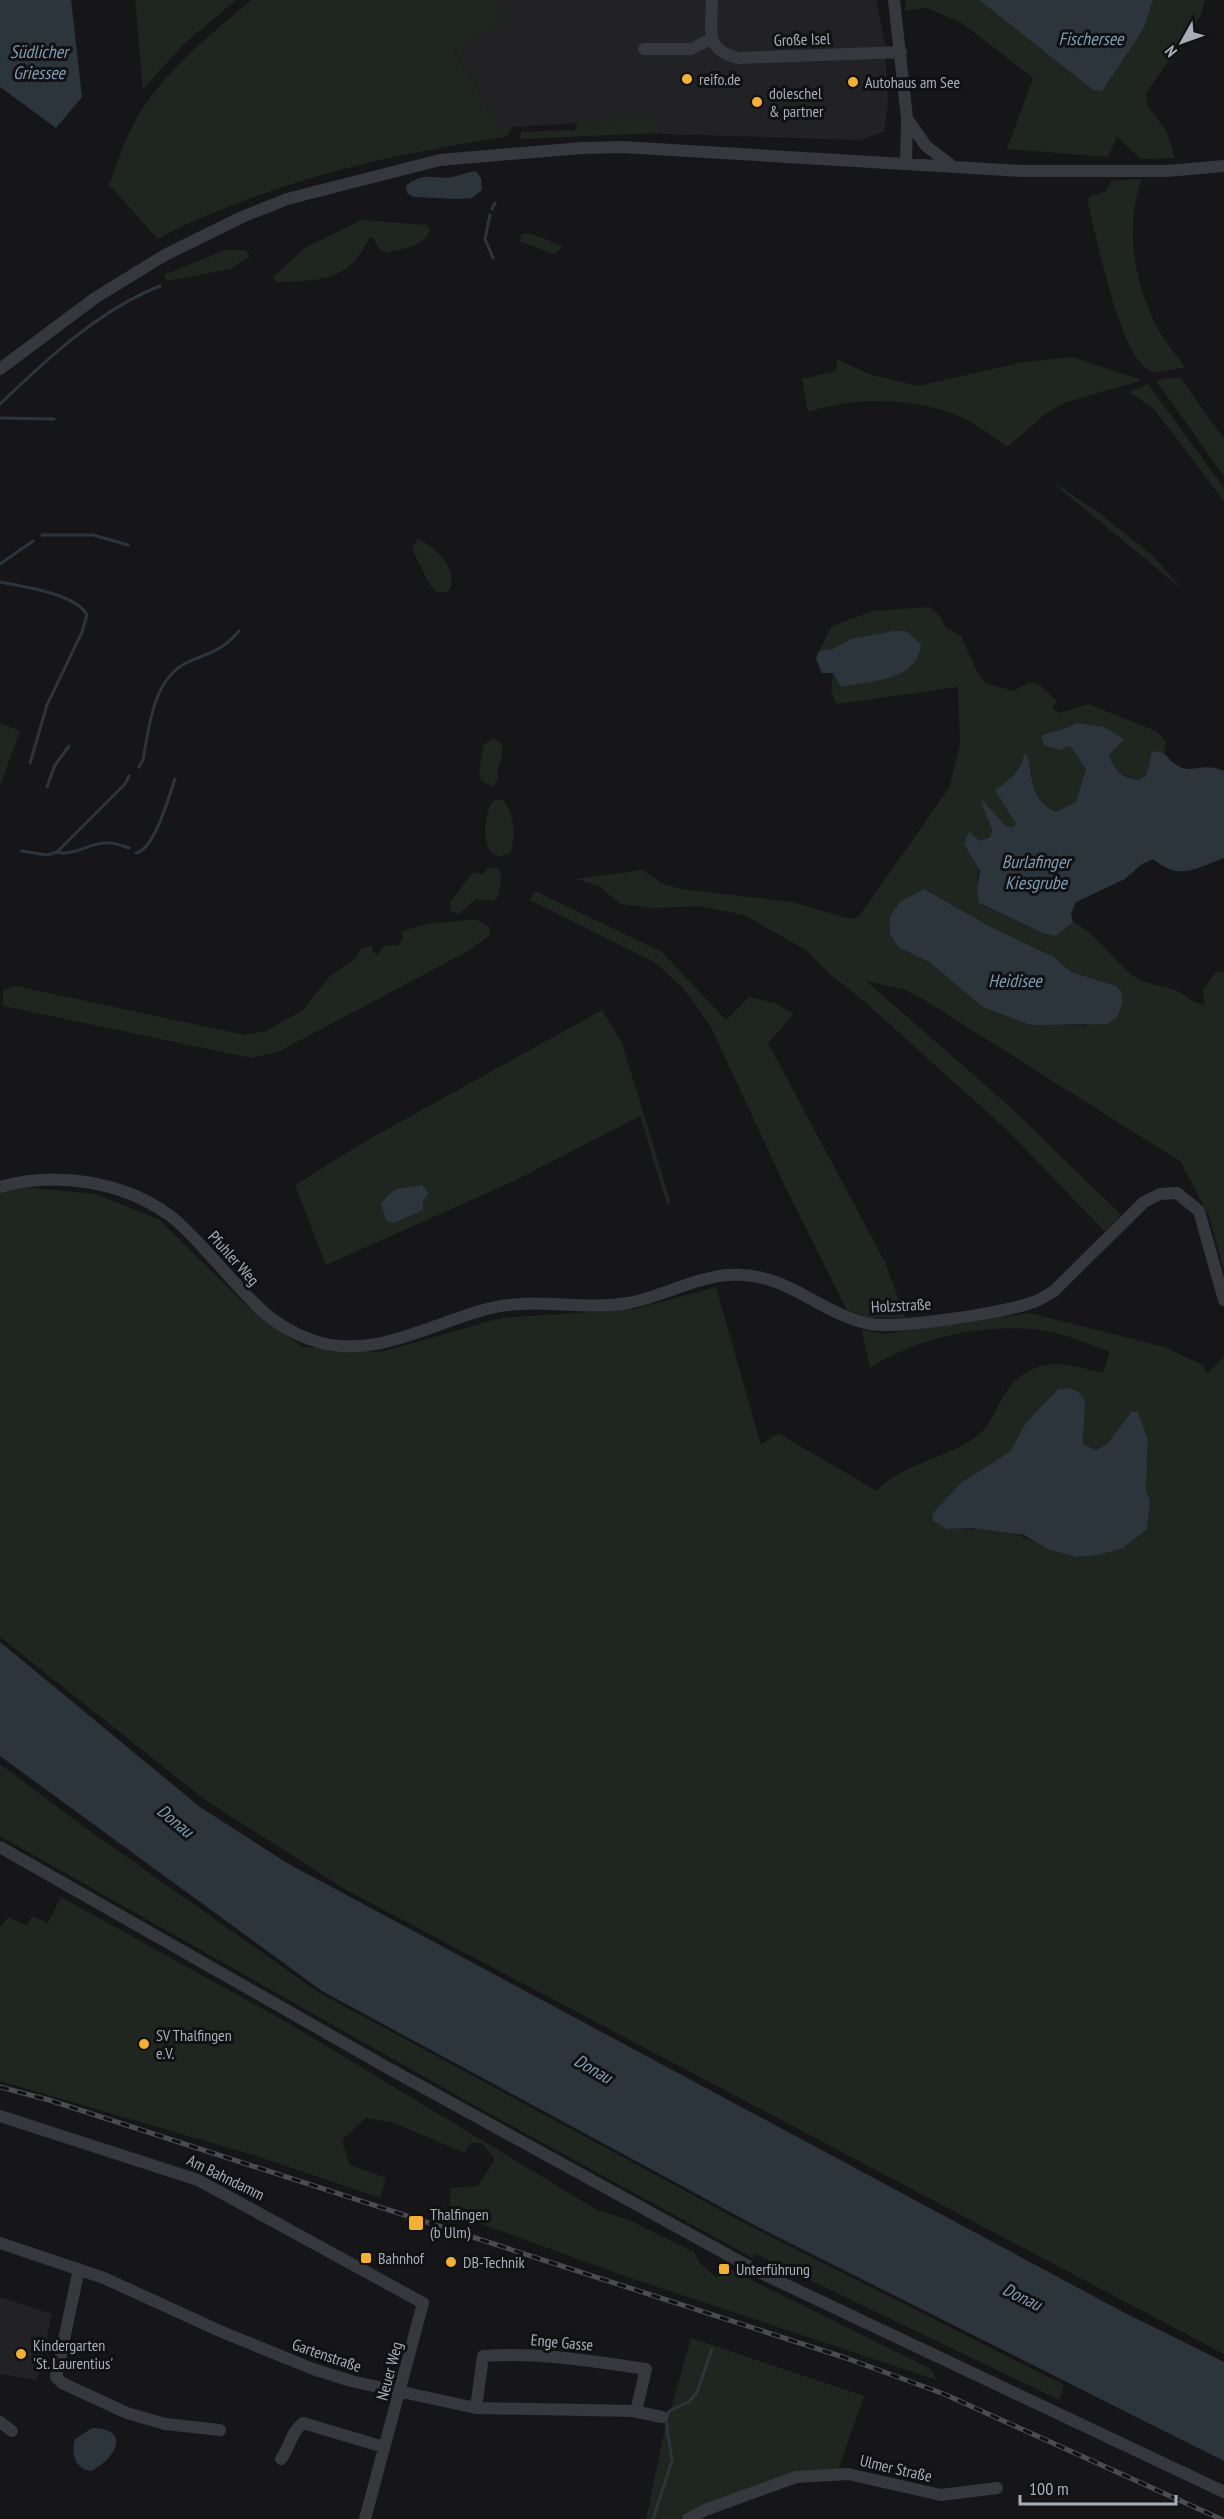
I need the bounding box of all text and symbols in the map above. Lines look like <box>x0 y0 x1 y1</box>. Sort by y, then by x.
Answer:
north arrow <box>1152 12 1212 72</box>
water label: Fischersee <box>1059 27 1125 50</box>
street label: Große Isel <box>773 28 831 50</box>
water label: Südlicher Griessee <box>10 40 71 84</box>
text: N <box>1160 42 1181 61</box>
place label: reifo.de <box>699 69 741 89</box>
marker: reifo.de <box>680 72 694 86</box>
place label: Autohaus am See <box>865 72 960 92</box>
marker: Autohaus am See <box>846 75 860 89</box>
place label: doleschel & partner <box>769 83 824 121</box>
marker: doleschel & partner <box>750 95 764 109</box>
water label: Burlafinger Kiesgrube <box>1002 850 1073 894</box>
water label: Heidisee <box>988 969 1043 992</box>
street label: Pfuhler Weg <box>204 1227 264 1289</box>
street label: Holzstraße <box>871 1293 931 1317</box>
water label: Donau <box>152 1799 199 1843</box>
place label: SV Thalfingen e.V. <box>156 2025 232 2063</box>
marker: SV Thalfingen e.V. <box>137 2037 151 2051</box>
water label: Donau <box>570 2049 617 2089</box>
street label: Am Bahndamm <box>184 2150 268 2204</box>
place label: Thalfingen (b Ulm) <box>430 2204 489 2242</box>
marker: Thalfingen (b Ulm) <box>407 2214 425 2232</box>
place label: Bahnhof <box>378 2248 425 2268</box>
marker: Bahnhof <box>359 2251 373 2265</box>
place label: DB-Technik <box>463 2252 526 2272</box>
marker: DB-Technik <box>444 2255 458 2269</box>
place label: Unterführung <box>736 2259 810 2279</box>
marker: Unterführung <box>717 2262 731 2276</box>
water label: Donau <box>999 2277 1046 2316</box>
street label: Enge Gasse <box>530 2329 594 2355</box>
street label: Gartenstraße <box>290 2334 364 2376</box>
place label: Kindergarten 'St. Laurentius' <box>33 2335 113 2373</box>
street label: Neuer Weg <box>372 2340 406 2402</box>
marker: Kindergarten 'St. Laurentius' <box>14 2347 28 2361</box>
street label: Ulmer Straße <box>858 2450 934 2486</box>
scale bar <box>1020 2468 1176 2506</box>
text: 100 m <box>1029 2477 1069 2500</box>

